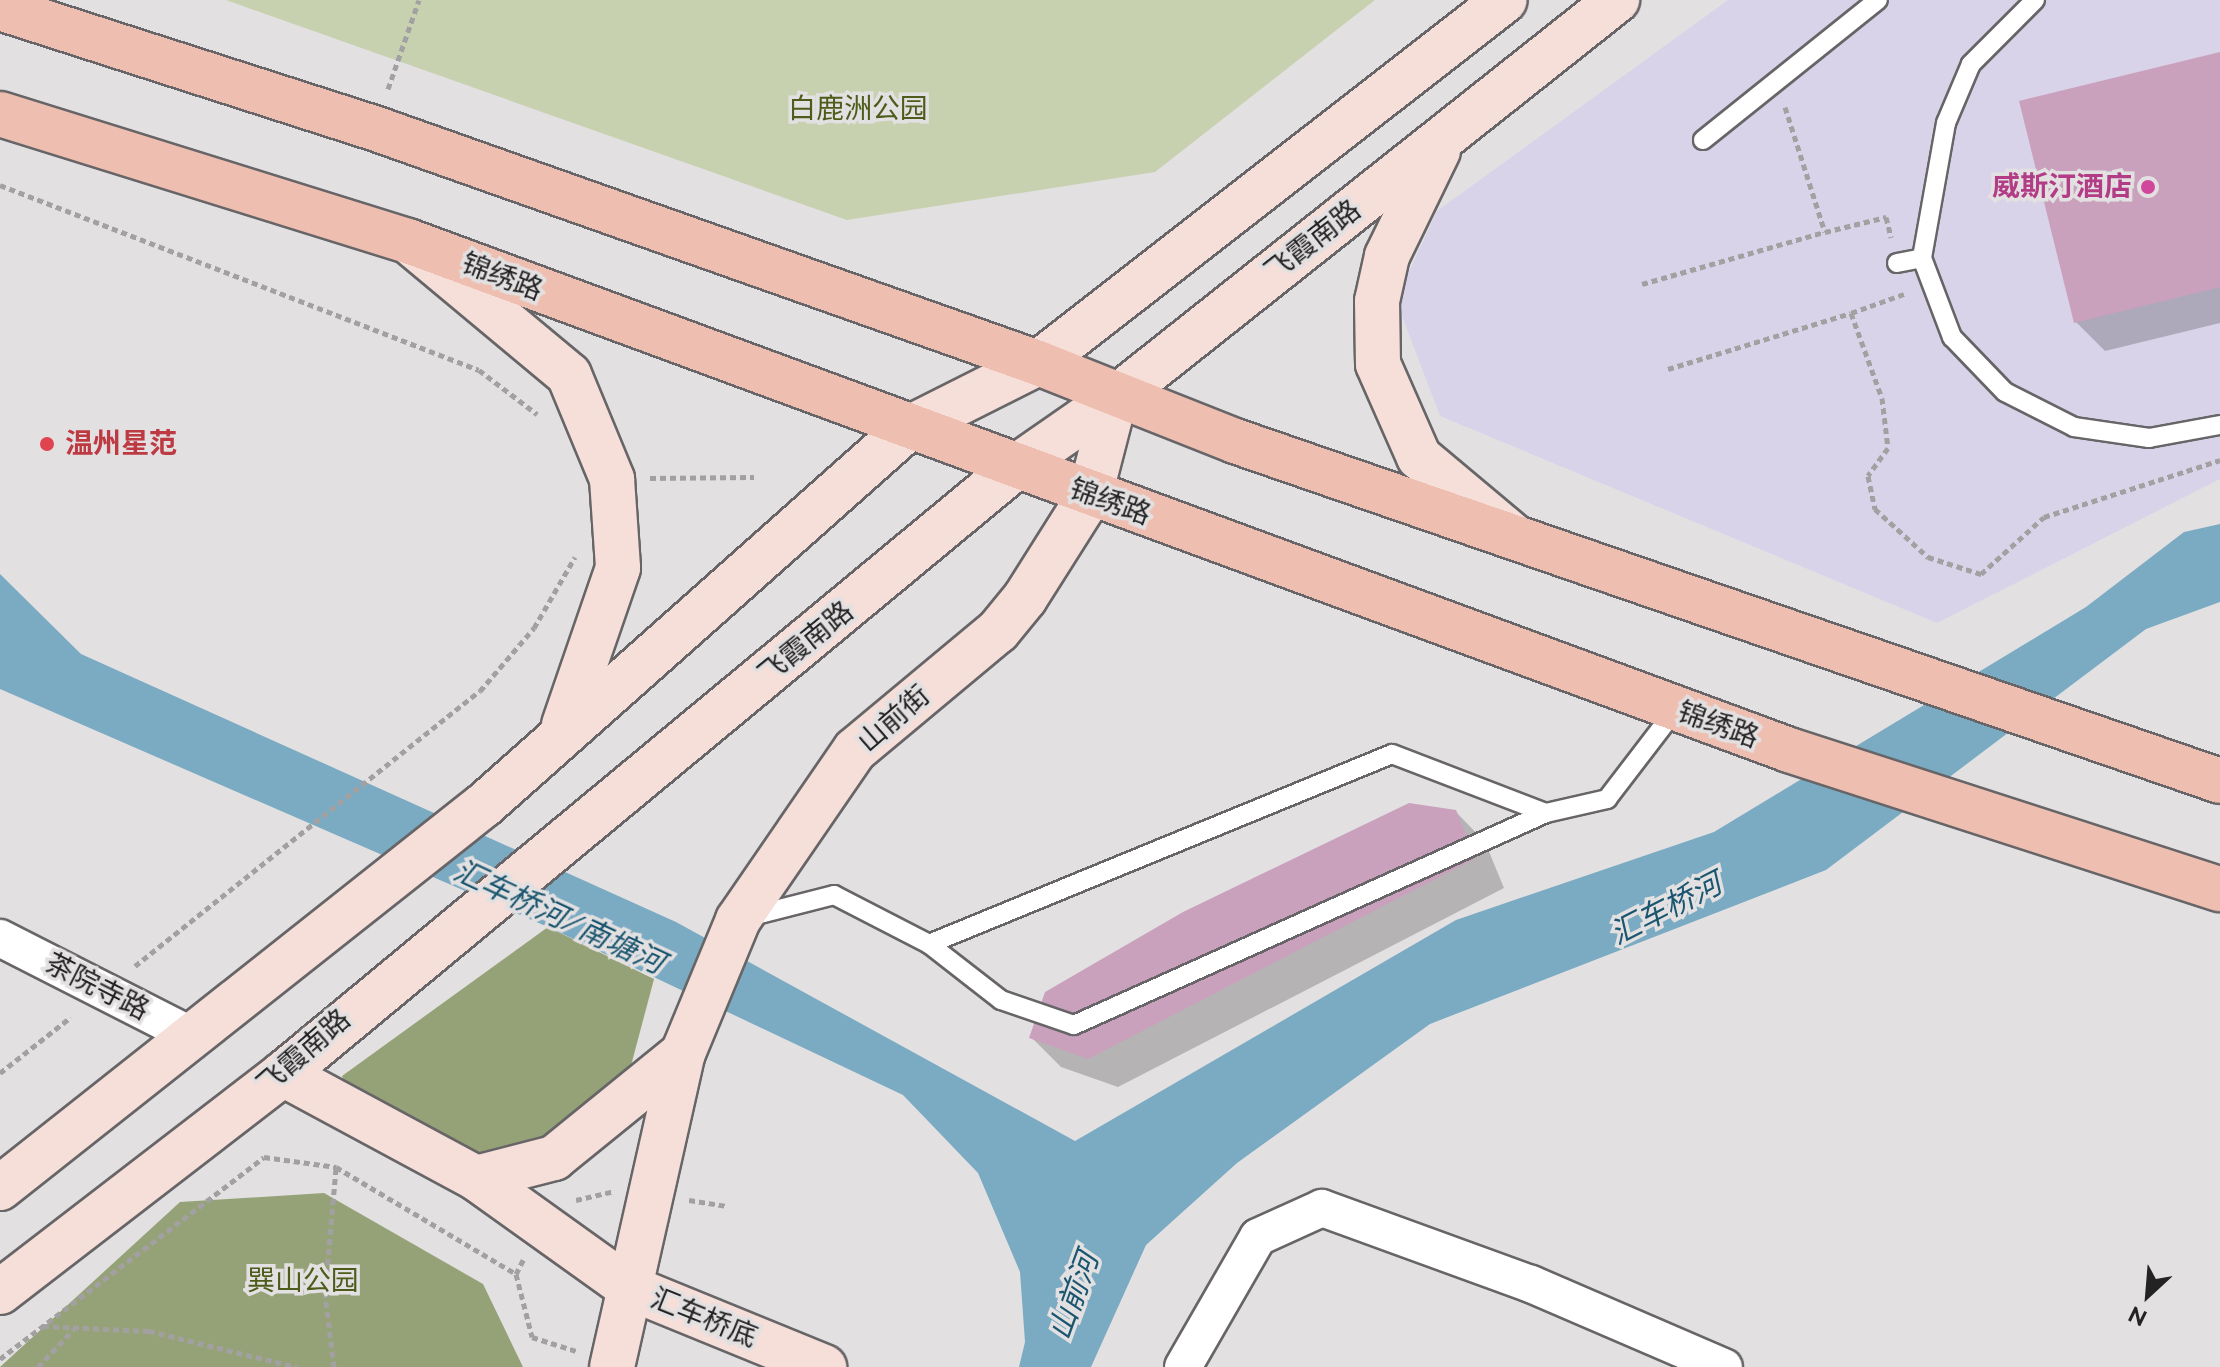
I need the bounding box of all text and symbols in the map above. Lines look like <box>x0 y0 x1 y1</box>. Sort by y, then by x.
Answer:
park label: 白鹿洲公园 <box>788 92 928 126</box>
place label: 威斯汀酒店 <box>1992 170 2132 204</box>
marker: 威斯汀酒店 <box>2139 178 2157 196</box>
street label: 飞霞南路 <box>1259 193 1367 289</box>
street label: 锦绣路 <box>457 246 547 308</box>
place label: 温州星范 <box>65 427 177 461</box>
marker: 温州星范 <box>36 433 58 455</box>
street label: 锦绣路 <box>1065 472 1155 532</box>
street label: 飞霞南路 <box>752 595 860 691</box>
street label: 山前街 <box>851 679 937 759</box>
street label: 锦绣路 <box>1673 695 1763 755</box>
water label: 汇车桥河/南塘河 <box>448 853 670 981</box>
water label: 汇车桥河 <box>1604 866 1728 952</box>
street label: 茶院寺路 <box>39 947 155 1027</box>
street label: 飞霞南路 <box>251 1003 357 1101</box>
water label: 山前河 <box>1042 1248 1106 1344</box>
north arrow <box>2108 1255 2188 1335</box>
park label: 巽山公园 <box>247 1264 359 1298</box>
street label: 汇车桥底 <box>646 1281 762 1355</box>
text: N <box>2124 1301 2151 1332</box>

